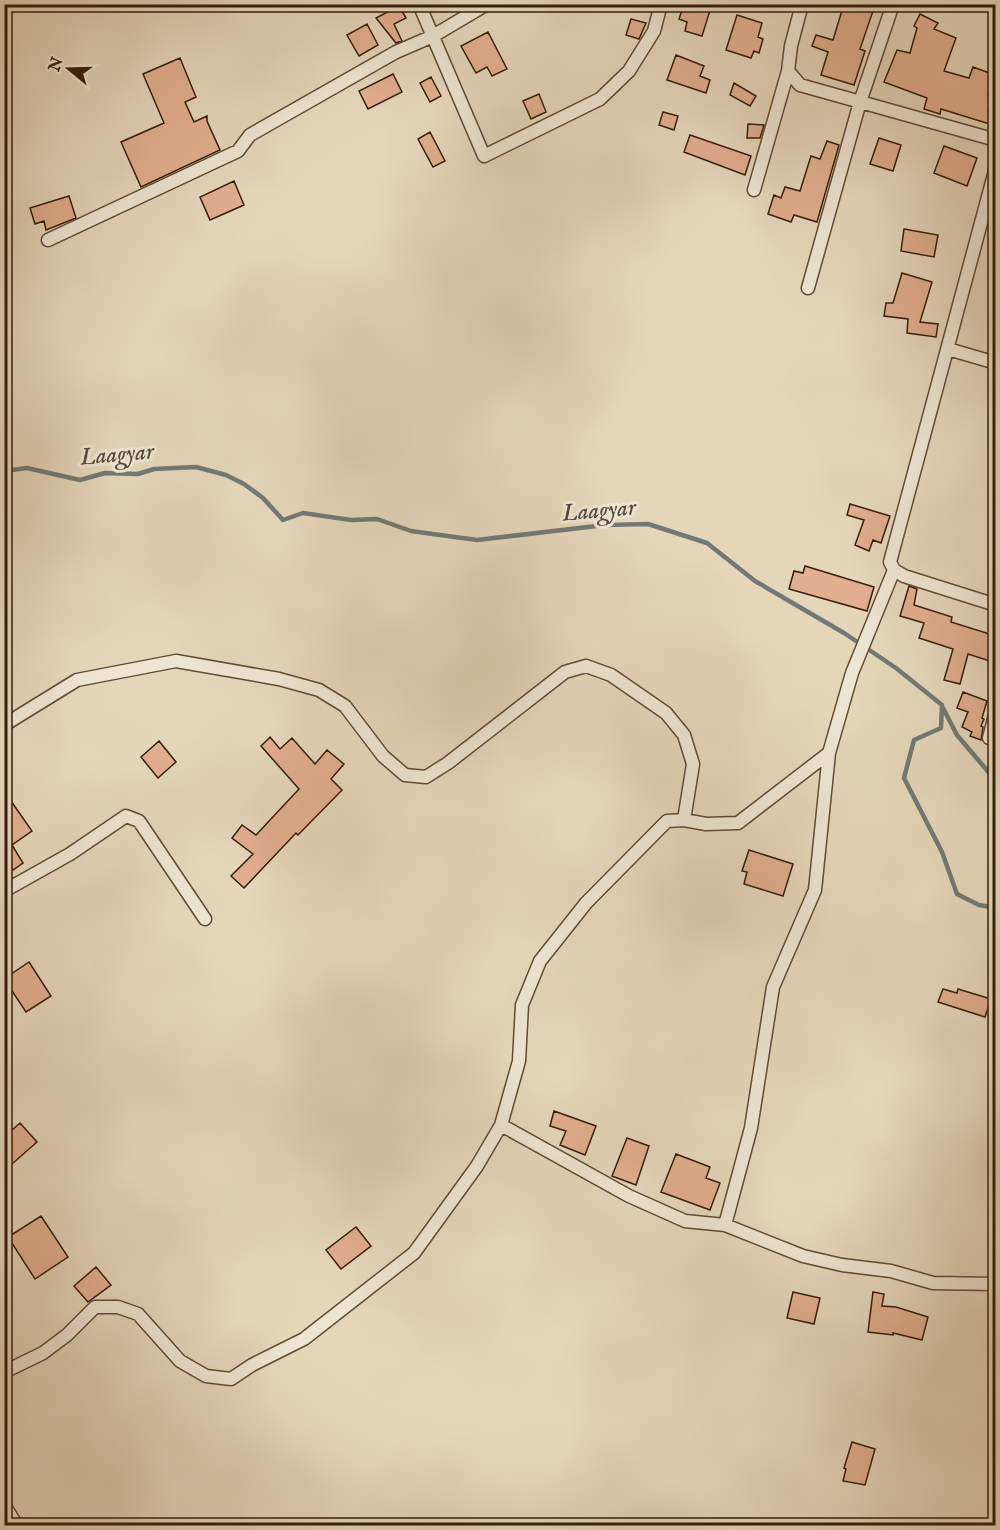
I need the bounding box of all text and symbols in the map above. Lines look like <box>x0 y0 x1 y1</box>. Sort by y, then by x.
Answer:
north arrow <box>39 39 99 99</box>
text: N <box>45 55 68 76</box>
water label: Laagyar <box>78 436 157 474</box>
water label: Laagyar <box>560 492 639 530</box>

